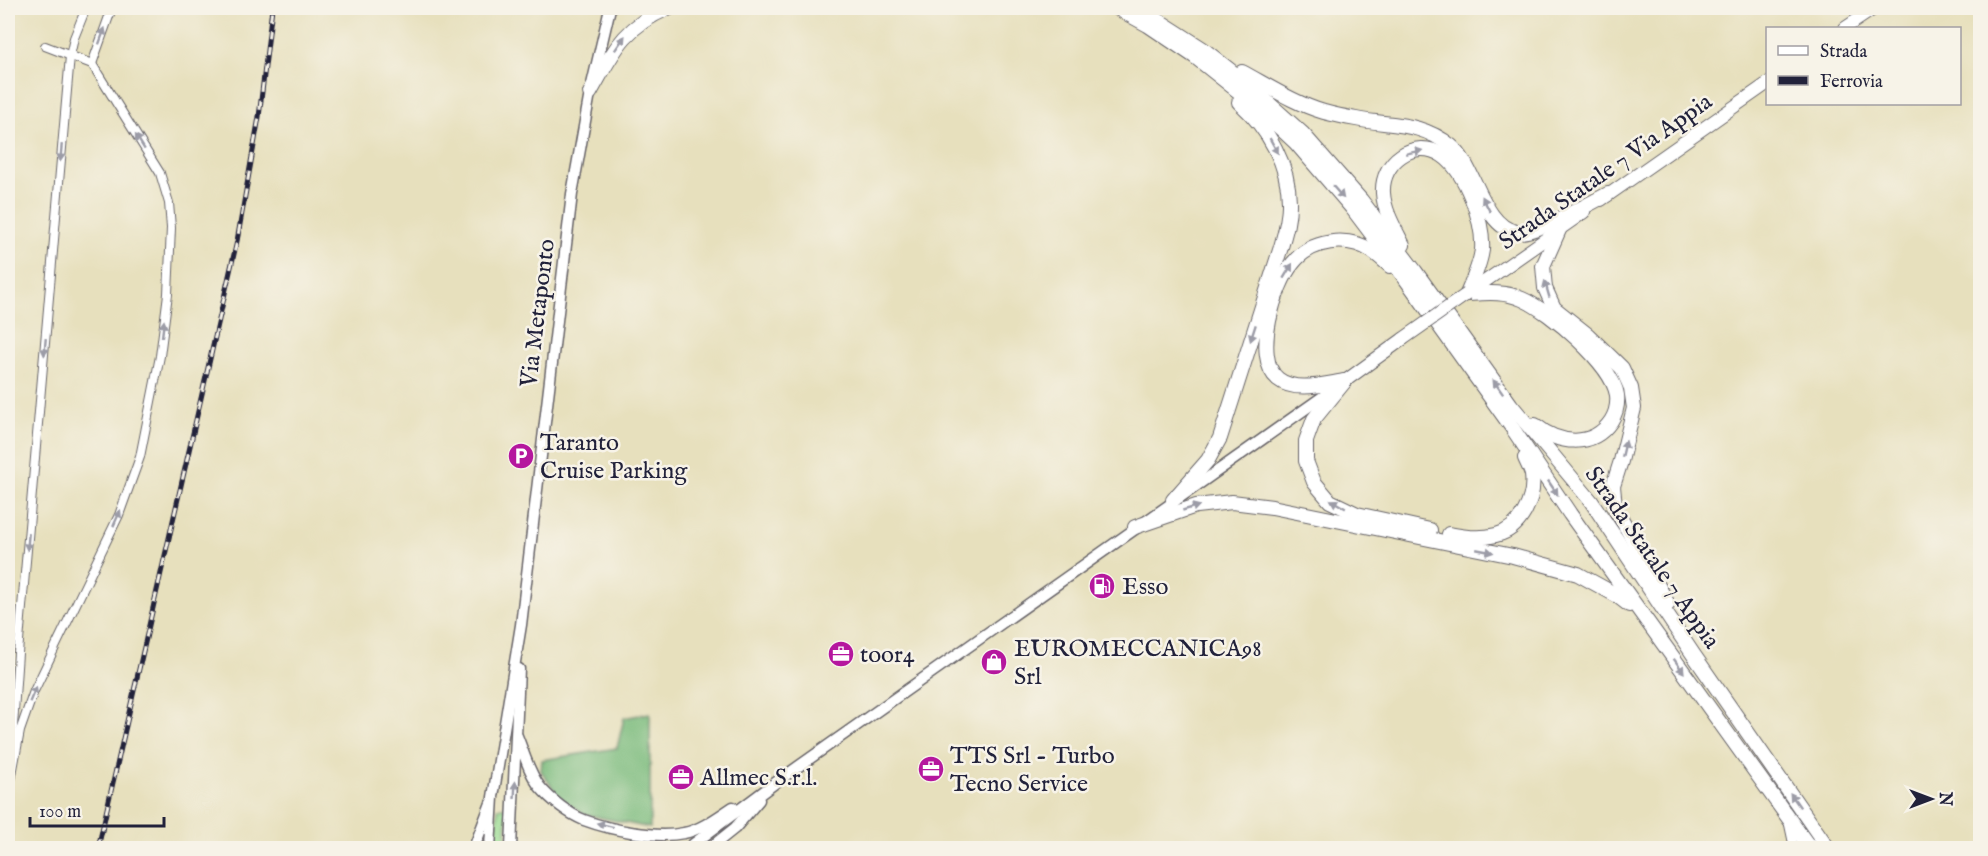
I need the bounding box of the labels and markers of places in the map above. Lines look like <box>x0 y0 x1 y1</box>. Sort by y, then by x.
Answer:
place label: Taranto Cruise Parking <box>540 428 688 487</box>
parking icon: Taranto Cruise Parking <box>506 441 536 471</box>
fuel station icon: Esso <box>1087 571 1117 601</box>
place label: Esso <box>1122 572 1169 603</box>
place label: EUROMECCANICA98 Srl <box>1014 634 1262 693</box>
office icon: toor4 <box>826 639 856 669</box>
place label: toor4 <box>860 640 915 671</box>
shop icon: EUROMECCANICA98 Srl <box>979 647 1009 677</box>
place label: TTS Srl - Turbo Tecno Service <box>950 741 1115 800</box>
office icon: TTS Srl - Turbo Tecno Service <box>916 754 946 784</box>
office icon: Allmec S.r.l. <box>666 762 696 792</box>
place label: Allmec S.r.l. <box>699 763 817 794</box>

